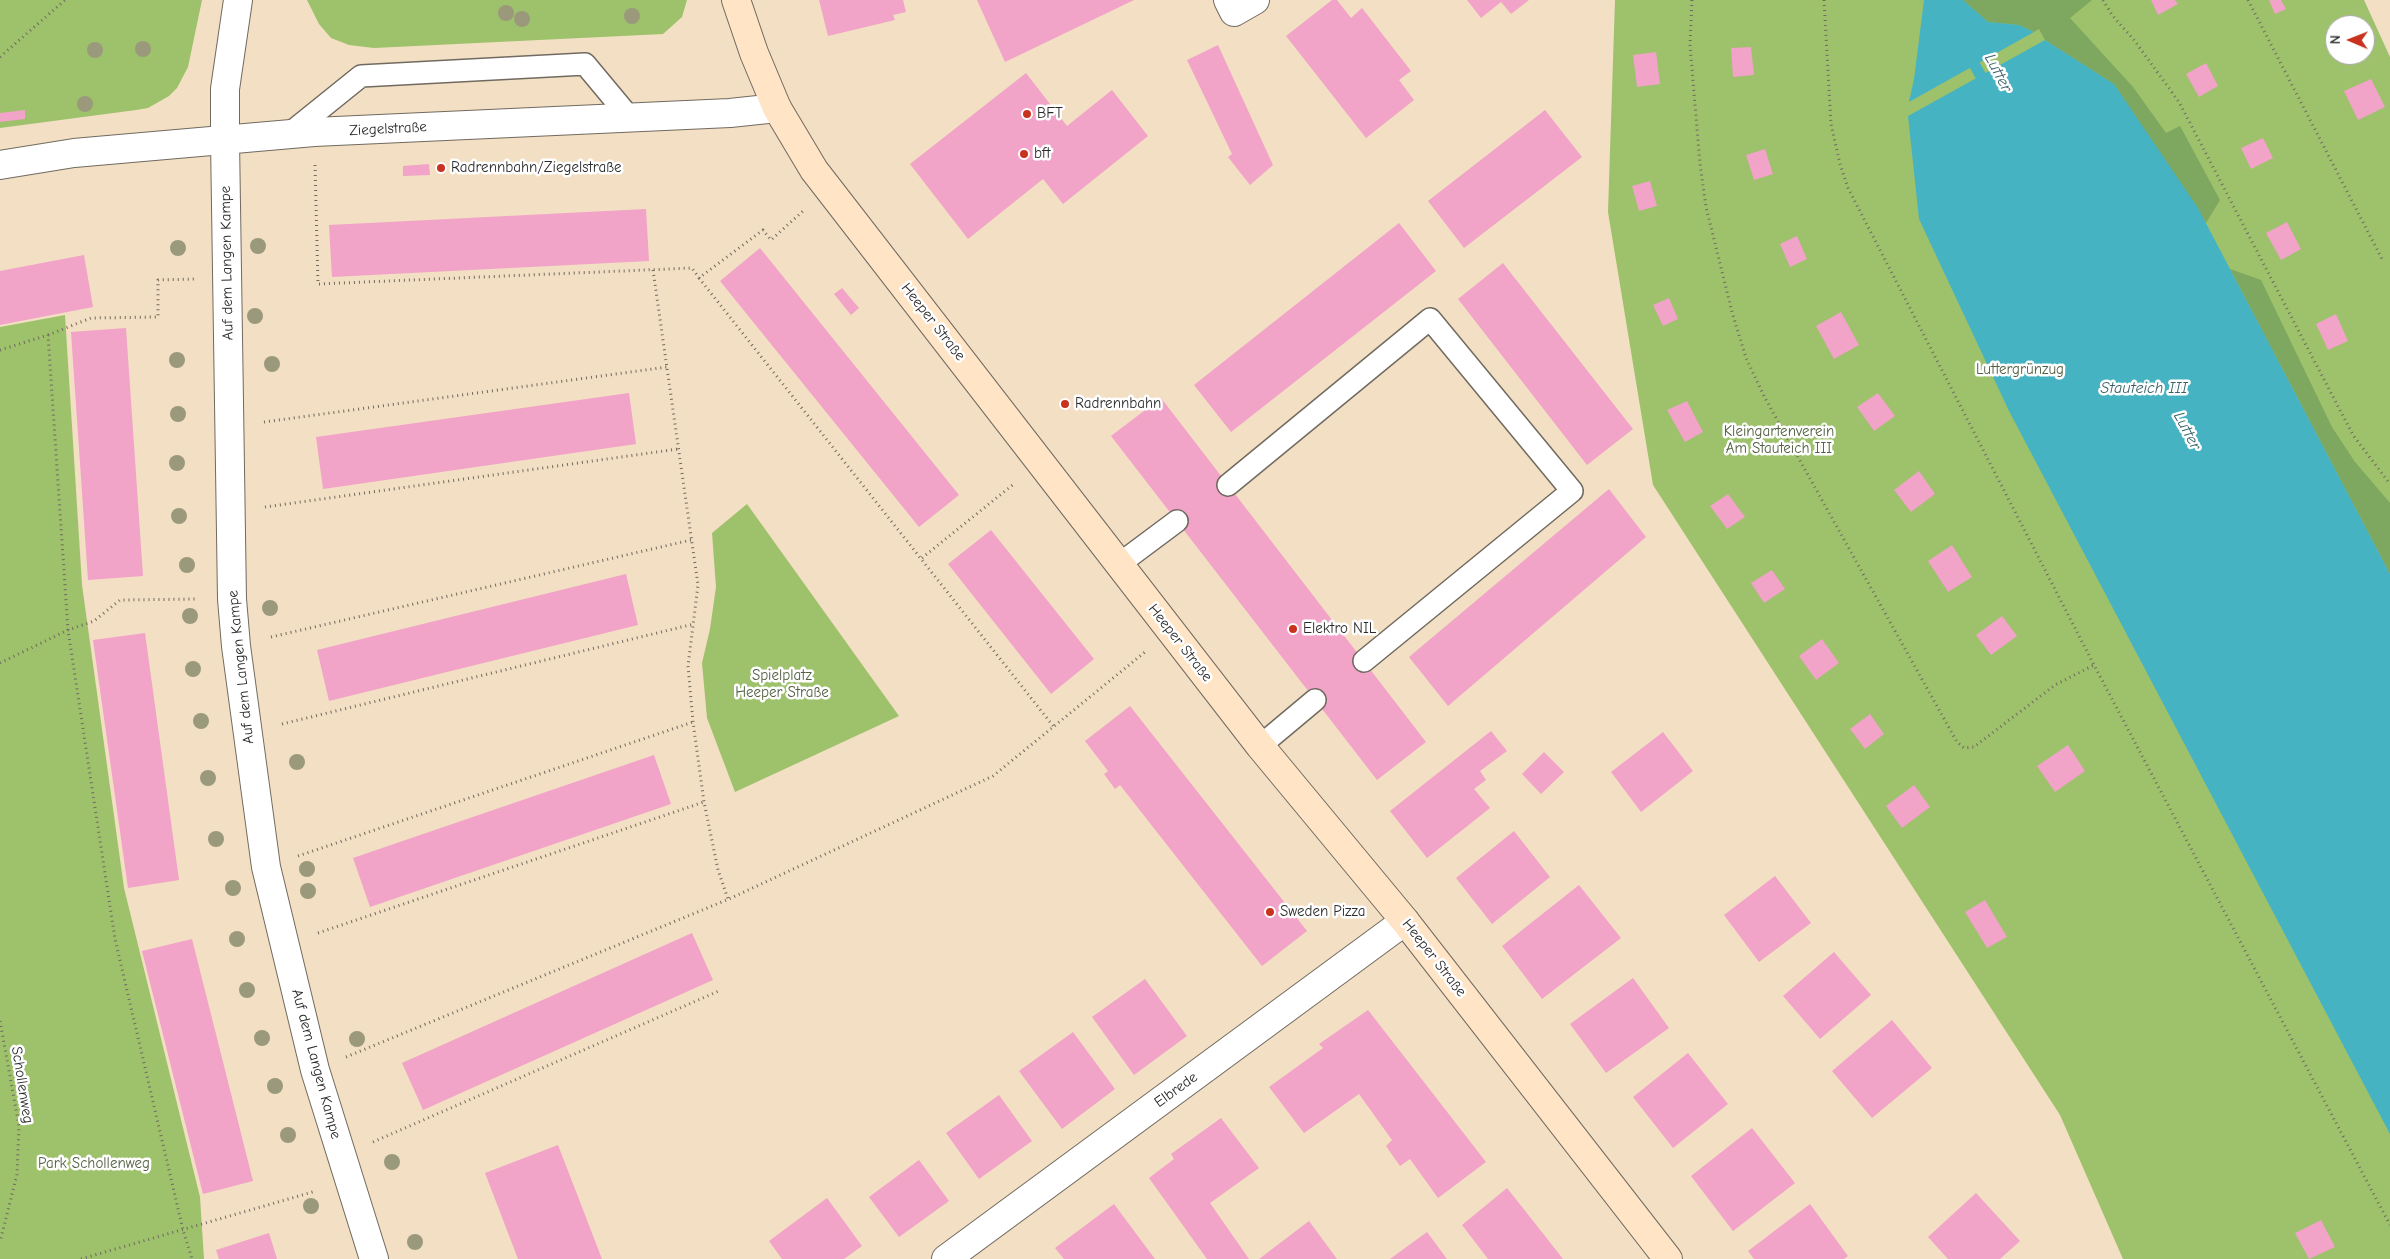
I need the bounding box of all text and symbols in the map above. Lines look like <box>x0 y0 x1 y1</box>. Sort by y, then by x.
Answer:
north arrow <box>2325 15 2375 65</box>
text: N <box>2327 35 2344 44</box>
water label: Lutter <box>1980 51 2016 95</box>
place label: BFT <box>1037 105 1063 123</box>
marker: BFT <box>1021 108 1033 120</box>
street label: Ziegelstraße <box>349 118 427 140</box>
place label: bft <box>1034 145 1050 163</box>
marker: bft <box>1018 148 1030 160</box>
place label: Radrennbahn/Ziegelstraße <box>451 159 622 177</box>
marker: Radrennbahn/Ziegelstraße <box>435 162 447 174</box>
street label: Auf dem Langen Kampe <box>217 186 237 340</box>
street label: Heeper Straße <box>897 280 969 364</box>
park label: Luttergrünzug <box>1976 361 2064 379</box>
water label: Stauteich III <box>2100 378 2188 398</box>
place label: Radrennbahn <box>1075 395 1161 413</box>
marker: Radrennbahn <box>1059 398 1071 410</box>
water label: Lutter <box>2169 409 2205 453</box>
park label: Kleingartenverein Am Stauteich III <box>1724 423 1834 458</box>
street label: Auf dem Langen Kampe <box>224 589 258 745</box>
street label: Heeper Straße <box>1144 601 1216 685</box>
place label: Elektro NIL <box>1303 620 1376 638</box>
marker: Elektro NIL <box>1287 623 1299 635</box>
park label: Spielplatz Heeper Straße <box>735 667 829 702</box>
place label: Sweden Pizza <box>1280 903 1365 921</box>
marker: Sweden Pizza <box>1264 906 1276 918</box>
street label: Heeper Straße <box>1398 916 1470 1000</box>
street label: Auf dem Langen Kampe <box>287 987 345 1141</box>
street label: Schollenweg <box>7 1045 37 1125</box>
street label: Elbrede <box>1151 1068 1201 1112</box>
park label: Park Schollenweg <box>38 1155 150 1173</box>

